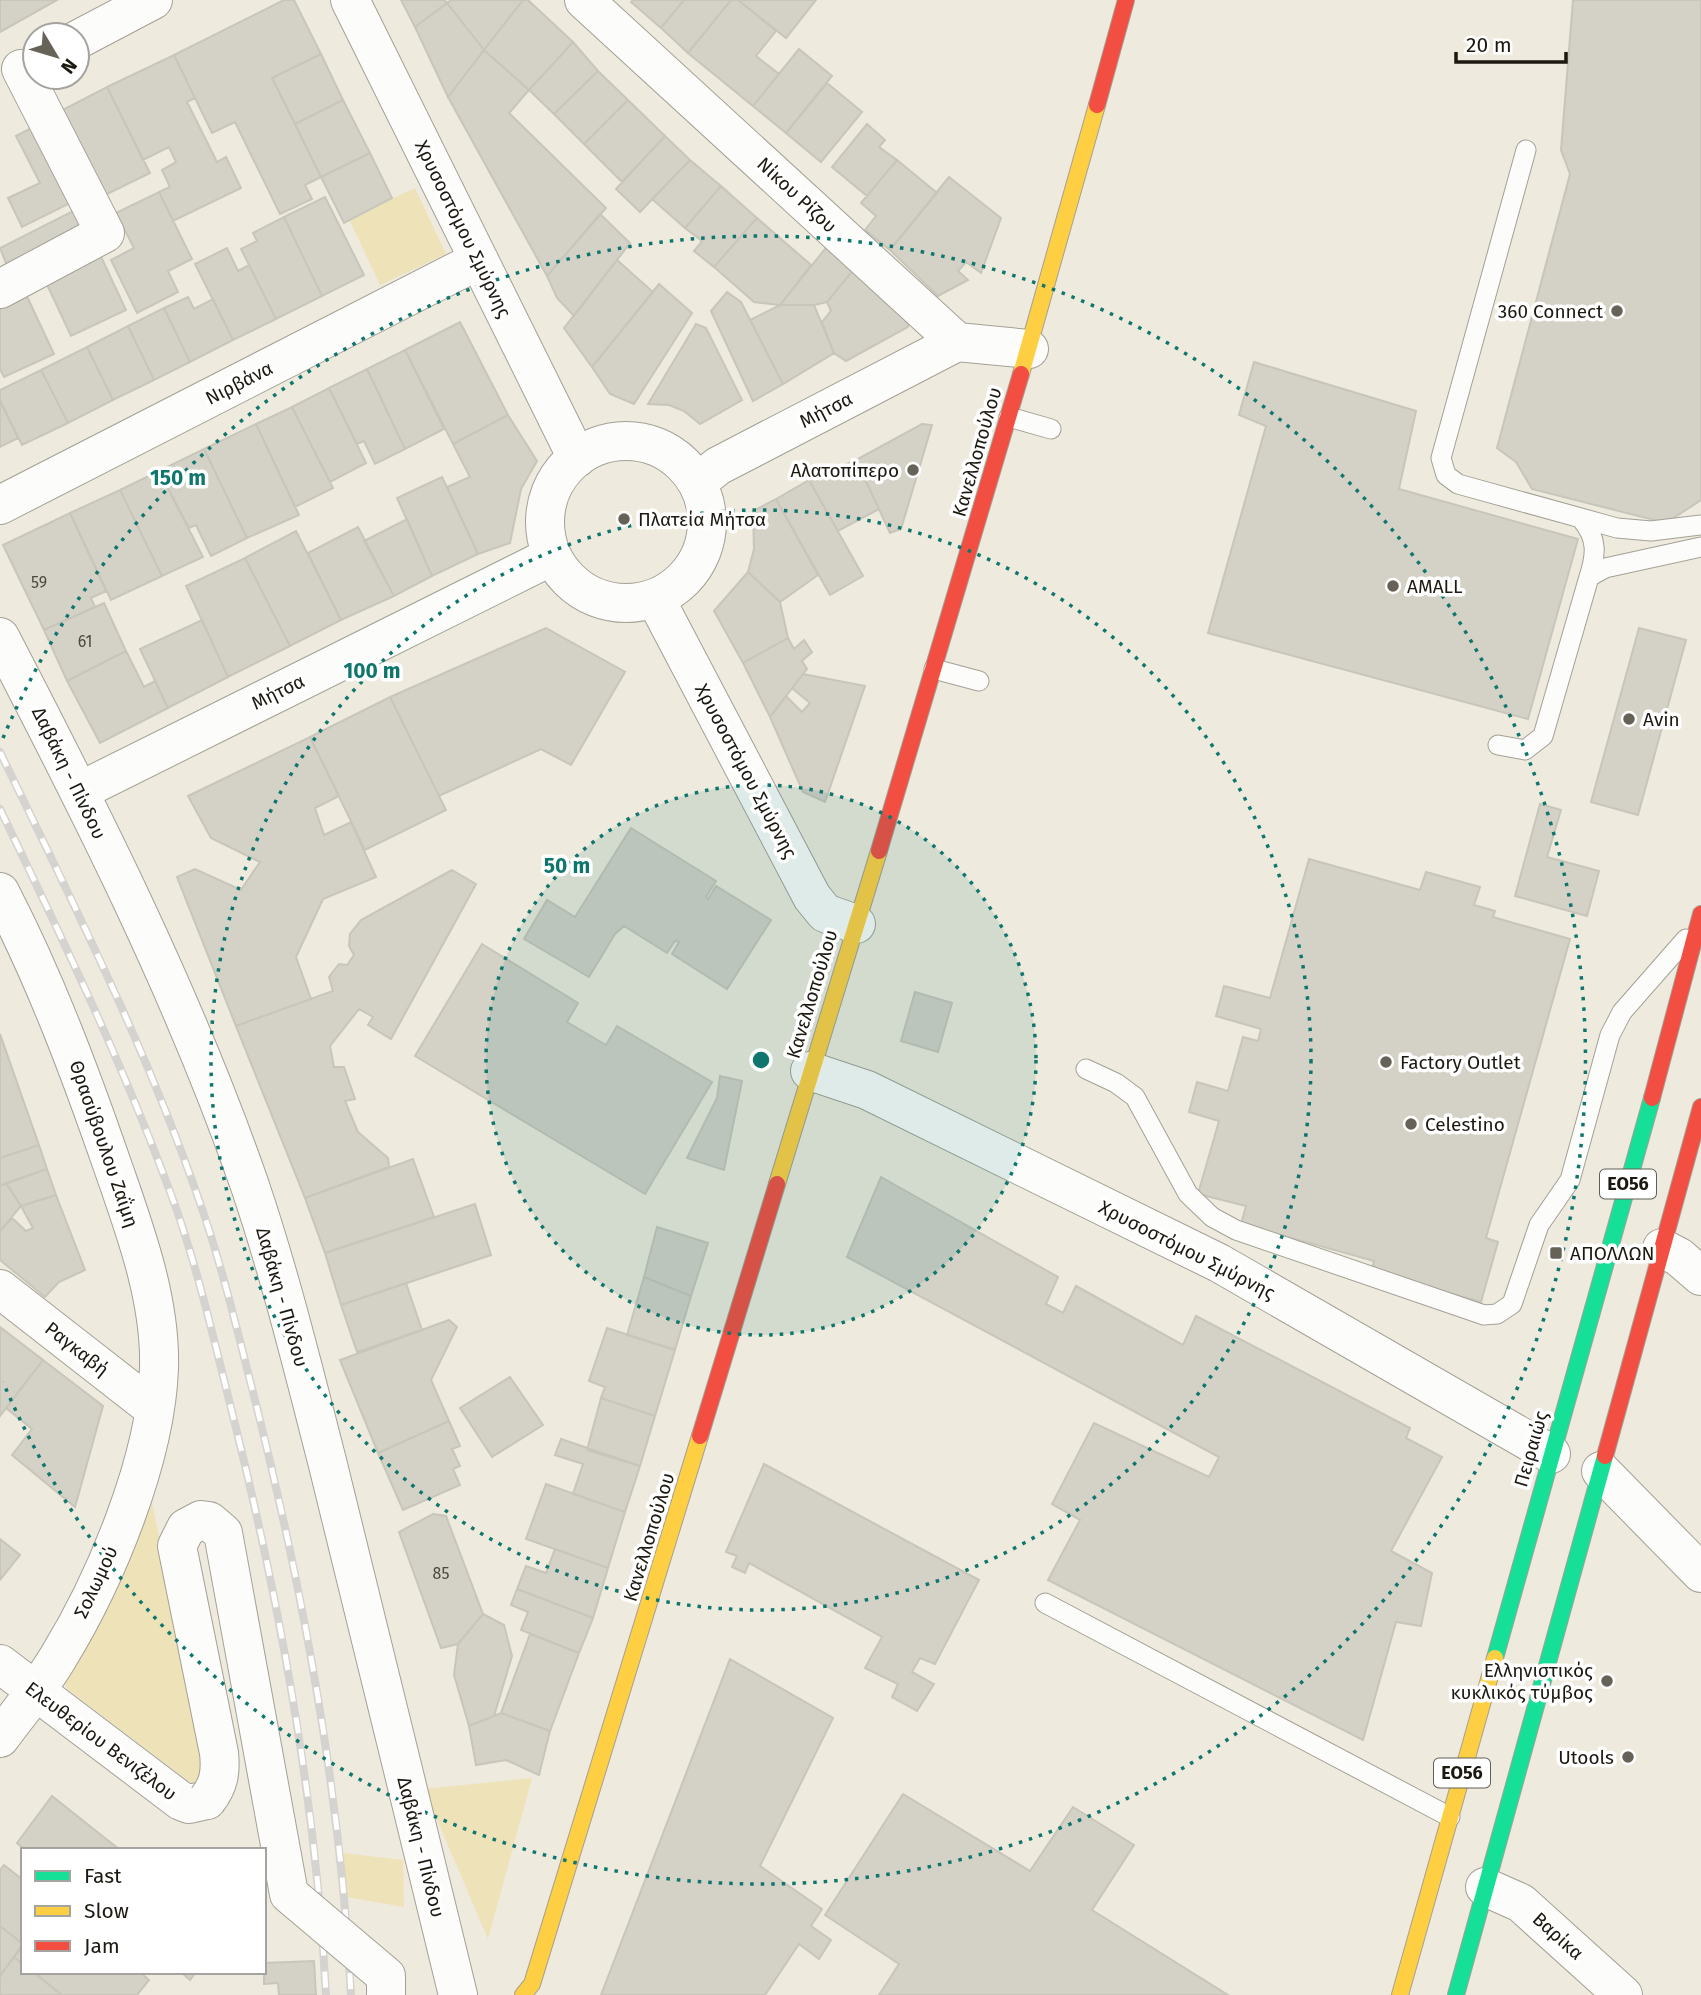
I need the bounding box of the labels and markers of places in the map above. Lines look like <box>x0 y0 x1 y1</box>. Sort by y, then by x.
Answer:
place label: 360 Connect <box>1498 300 1603 323</box>
marker: 360 Connect <box>1609 303 1625 319</box>
place label: Αλατοπίπερο <box>790 459 899 482</box>
marker: Αλατοπίπερο <box>905 462 921 478</box>
place label: Πλατεία Μήτσα <box>638 508 766 531</box>
marker: Πλατεία Μήτσα <box>616 511 632 527</box>
place label: AMALL <box>1407 575 1463 598</box>
marker: AMALL <box>1385 578 1401 594</box>
place label: Avin <box>1643 708 1680 731</box>
marker: Avin <box>1621 711 1637 727</box>
centre of rings <box>749 1048 773 1072</box>
place label: Factory Outlet <box>1400 1051 1521 1074</box>
marker: Factory Outlet <box>1378 1054 1394 1070</box>
place label: Celestino <box>1425 1113 1505 1136</box>
marker: Celestino <box>1403 1116 1419 1132</box>
place label: ΑΠΟΛΛΩΝ <box>1570 1242 1655 1265</box>
marker: ΑΠΟΛΛΩΝ <box>1548 1245 1564 1261</box>
place label: Ελληνιστικός κυκλικός τύμβος <box>1451 1659 1593 1704</box>
marker: Ελληνιστικός κυκλικός τύμβος <box>1599 1673 1615 1689</box>
place label: Utools <box>1558 1746 1614 1769</box>
marker: Utools <box>1620 1749 1636 1765</box>

